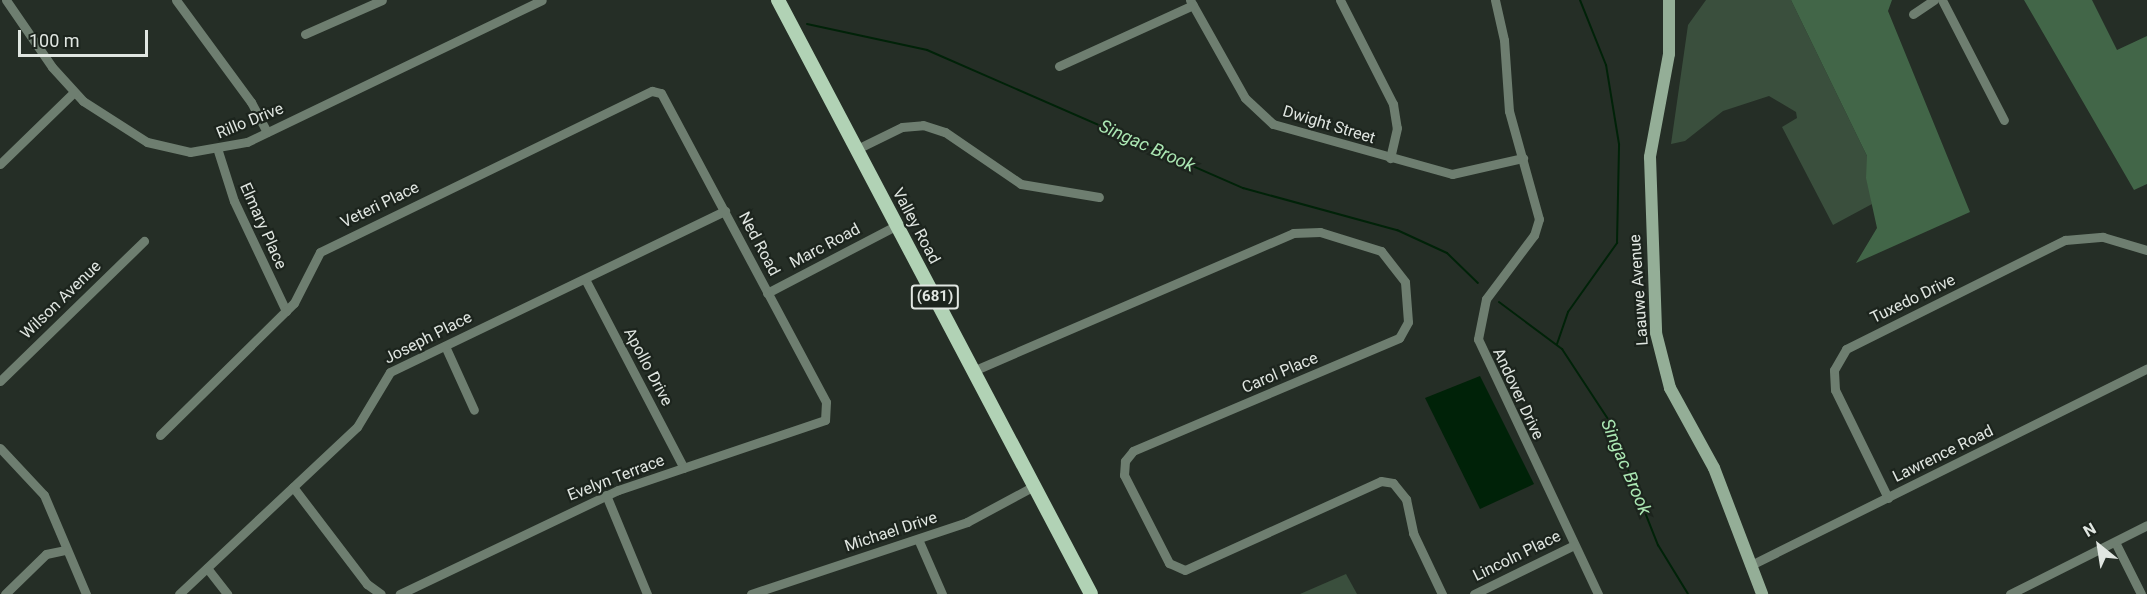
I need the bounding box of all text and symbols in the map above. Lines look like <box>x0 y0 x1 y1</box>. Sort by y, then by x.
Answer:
scale bar <box>21 18 152 56</box>
text: 100 m <box>29 30 80 51</box>
street label: Rillo Drive <box>214 99 286 143</box>
street label: Dwight Street <box>1280 102 1378 148</box>
water label: Singac Brook <box>1096 115 1198 177</box>
street label: Veteri Place <box>338 178 422 232</box>
street label: Elmary Place <box>235 180 291 272</box>
street label: Valley Road <box>888 185 944 267</box>
street label: Ned Road <box>734 209 784 279</box>
street label: Marc Road <box>786 219 864 273</box>
street label: Laauwe Avenue <box>1626 234 1652 346</box>
street label: Wilson Avenue <box>17 257 105 343</box>
street label: Tuxedo Drive <box>1867 270 1959 328</box>
road number: (681) <box>910 285 960 309</box>
street label: Joseph Place <box>381 308 475 368</box>
street label: Apollo Drive <box>619 325 677 409</box>
street label: Andover Drive <box>1488 345 1548 443</box>
street label: Carol Place <box>1239 348 1321 398</box>
water label: Singac Brook <box>1596 416 1656 518</box>
street label: Lawrence Road <box>1890 421 1996 487</box>
street label: Evelyn Terrace <box>565 451 667 505</box>
street label: Michael Drive <box>842 508 940 556</box>
north arrow <box>2069 516 2129 576</box>
text: N <box>2080 519 2099 541</box>
street label: Lincoln Place <box>1470 527 1564 585</box>

